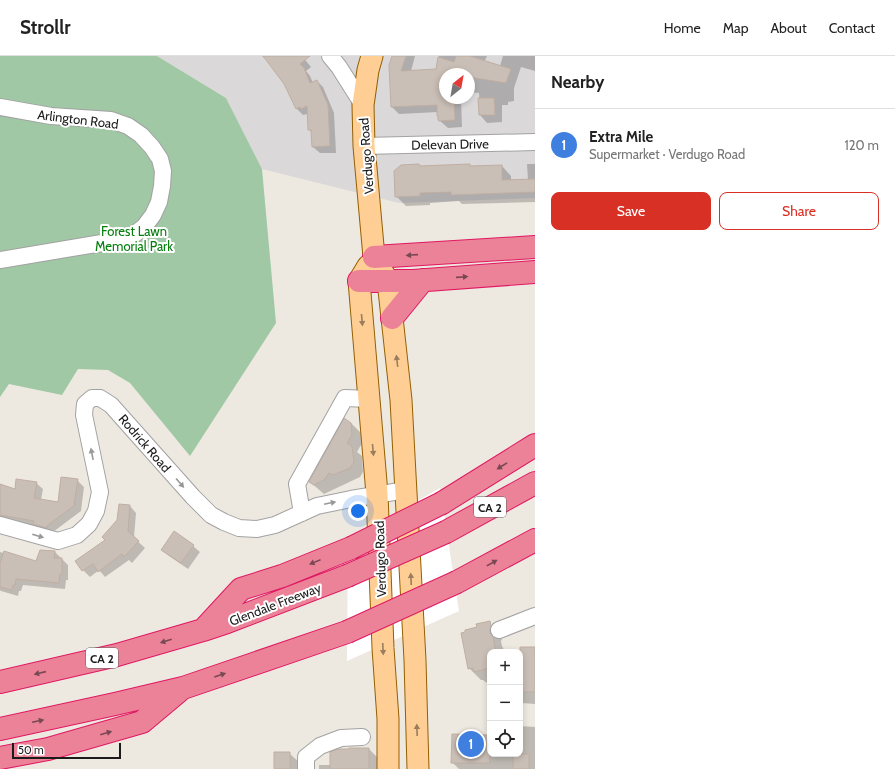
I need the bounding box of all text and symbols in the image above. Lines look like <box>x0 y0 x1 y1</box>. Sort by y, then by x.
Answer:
text: Strollr <box>20 16 71 39</box>
text: Home <box>664 19 701 37</box>
text: Map <box>723 19 748 37</box>
text: About <box>770 19 807 37</box>
text: Contact <box>829 19 875 37</box>
north arrow <box>439 68 475 104</box>
text: Nearby <box>551 72 604 92</box>
street label: Arlington Road <box>37 106 119 132</box>
street label: Verdugo Road <box>355 117 377 195</box>
text: Extra Mile <box>589 128 653 146</box>
street label: Delevan Drive <box>411 135 489 153</box>
text: 1 <box>562 137 566 153</box>
text: 120 m <box>845 137 879 153</box>
text: Supermarket · Verdugo Road <box>589 146 745 162</box>
button: Save <box>551 192 711 230</box>
button: Share <box>719 192 879 230</box>
park label: Forest Lawn Memorial Park <box>95 223 173 254</box>
one-way arrow <box>405 252 418 258</box>
one-way arrow <box>456 274 468 281</box>
one-way arrow <box>359 314 366 326</box>
one-way arrow <box>394 355 400 367</box>
street label: Rodrick Road <box>115 411 175 475</box>
one-way arrow <box>370 444 377 456</box>
one-way arrow <box>89 448 95 461</box>
one-way arrow <box>496 462 508 469</box>
one-way arrow <box>176 478 185 488</box>
road number: CA 2 <box>474 497 506 517</box>
one-way arrow <box>324 500 337 506</box>
your location <box>348 501 368 521</box>
street label: Verdugo Road <box>371 520 389 598</box>
one-way arrow <box>31 533 44 539</box>
one-way arrow <box>308 560 320 566</box>
one-way arrow <box>486 560 498 567</box>
one-way arrow <box>407 573 414 585</box>
street label: Glendale Freeway <box>227 579 324 629</box>
one-way arrow <box>159 638 171 644</box>
one-way arrow <box>380 643 387 655</box>
road number: CA 2 <box>86 648 118 668</box>
map controls <box>487 649 523 757</box>
button: + <box>487 649 523 685</box>
one-way arrow <box>34 670 46 676</box>
one-way arrow <box>214 672 226 678</box>
button: − <box>487 685 523 721</box>
one-way arrow <box>32 718 44 724</box>
button: locate <box>487 721 523 757</box>
one-way arrow <box>414 723 420 736</box>
one-way arrow <box>100 729 112 735</box>
pin: 1 <box>458 729 484 759</box>
scale bar <box>12 741 121 760</box>
text: 50 m <box>18 743 44 757</box>

